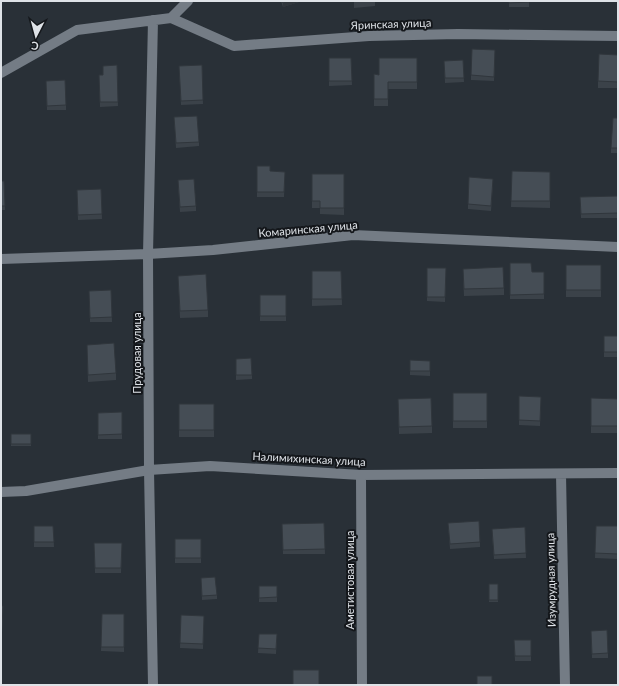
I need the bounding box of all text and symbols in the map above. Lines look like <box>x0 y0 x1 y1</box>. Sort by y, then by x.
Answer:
north arrow <box>16 16 56 56</box>
street label: Яринская улица <box>349 16 431 31</box>
text: С <box>30 40 39 53</box>
street label: Комаринская улица <box>258 218 358 239</box>
street label: Прудовая улица <box>130 312 143 394</box>
street label: Налимихинская улица <box>252 449 366 468</box>
street label: Аметистовая улица <box>343 531 356 629</box>
street label: Изумрудная улица <box>543 533 558 627</box>

